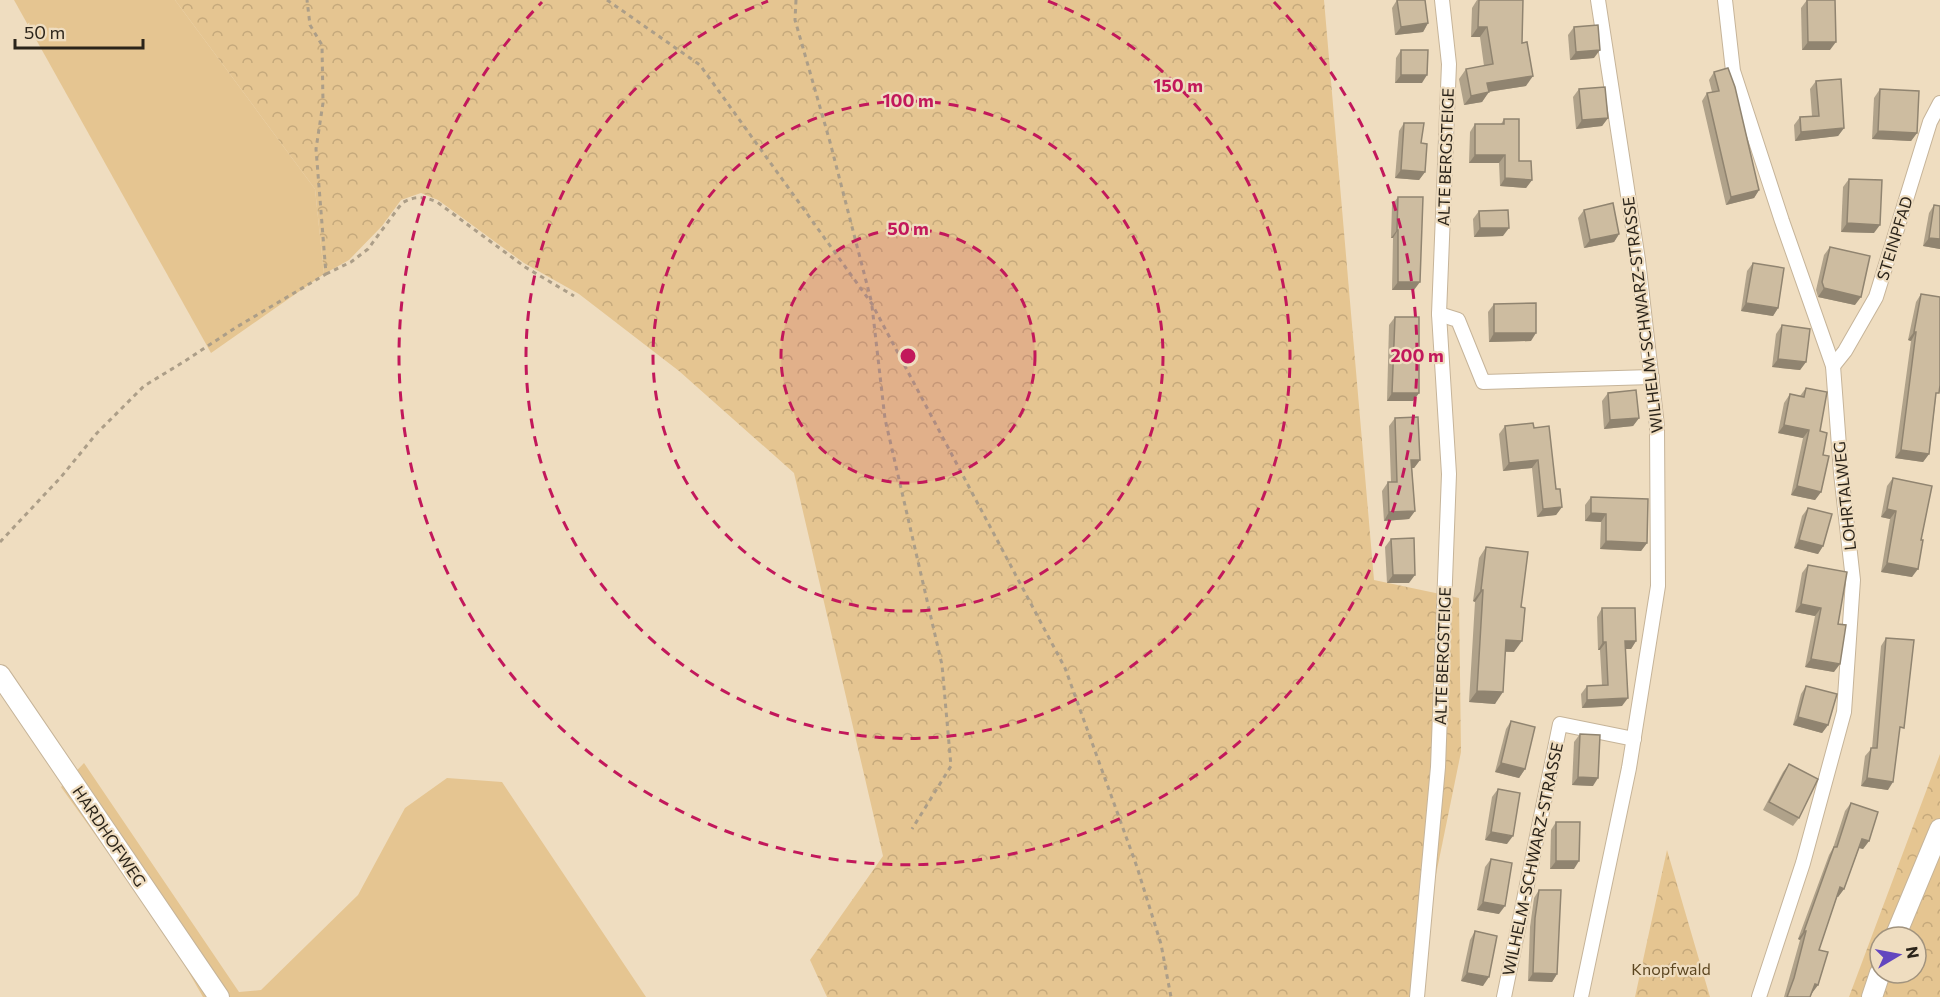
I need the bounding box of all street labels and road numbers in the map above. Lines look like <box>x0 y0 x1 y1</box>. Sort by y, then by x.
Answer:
street label: ALTE BERGSTEIGE <box>1433 88 1457 226</box>
street label: STEINPFAD <box>1872 194 1916 282</box>
street label: WILHELM-SCHWARZ-STRASSE <box>1618 196 1666 434</box>
street label: LOHRTALWEG <box>1829 440 1859 552</box>
street label: ALTE BERGSTEIGE <box>1430 587 1454 725</box>
street label: WILHELM-SCHWARZ-STRASSE <box>1498 741 1566 977</box>
street label: HARDHOFWEG <box>69 782 151 890</box>

